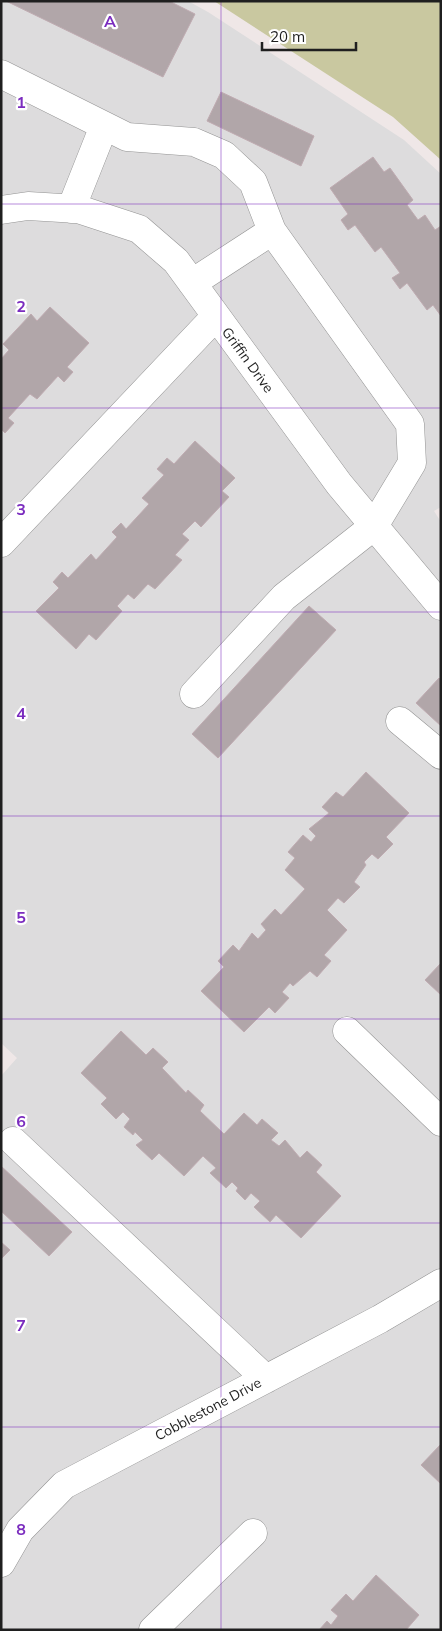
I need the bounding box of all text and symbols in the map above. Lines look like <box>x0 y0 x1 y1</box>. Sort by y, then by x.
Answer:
text: A <box>104 11 116 31</box>
scale bar <box>262 20 356 52</box>
text: 20 m <box>270 27 305 46</box>
text: 1 <box>16 92 26 112</box>
text: 2 <box>16 296 26 316</box>
street label: Griffin Drive <box>218 324 278 396</box>
text: 3 <box>16 499 26 519</box>
text: 4 <box>16 703 26 723</box>
text: 5 <box>16 907 26 927</box>
text: 6 <box>16 1111 26 1131</box>
text: 7 <box>16 1315 26 1335</box>
street label: Cobblestone Drive <box>152 1373 264 1445</box>
text: 8 <box>16 1519 26 1539</box>

